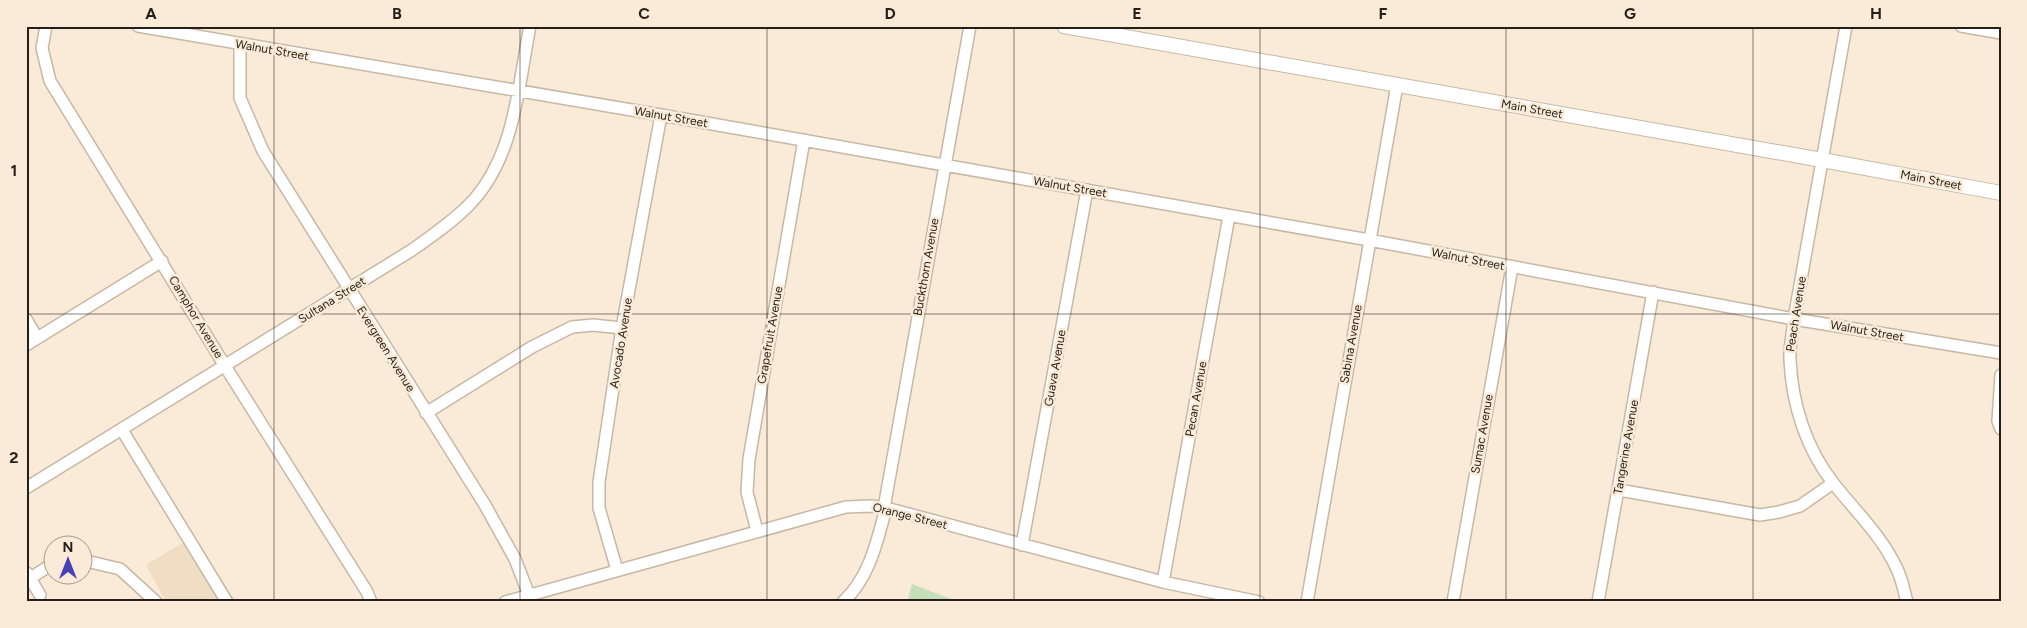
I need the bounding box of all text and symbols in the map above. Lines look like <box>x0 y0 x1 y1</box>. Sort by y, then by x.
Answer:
text: A <box>145 4 157 23</box>
text: B <box>392 4 402 23</box>
text: C <box>638 4 650 23</box>
text: D <box>884 4 896 23</box>
text: E <box>1132 4 1142 23</box>
text: F <box>1379 4 1388 23</box>
text: G <box>1624 4 1636 23</box>
text: H <box>1870 4 1882 23</box>
street label: Walnut Street <box>234 37 310 63</box>
street label: Main Street <box>1500 97 1564 121</box>
street label: Walnut Street <box>633 104 709 130</box>
text: 1 <box>11 161 17 180</box>
street label: Main Street <box>1899 167 1963 193</box>
street label: Walnut Street <box>1032 174 1108 200</box>
street label: Buckthorn Avenue <box>911 217 942 317</box>
street label: Walnut Street <box>1430 245 1506 273</box>
street label: Camphor Avenue <box>166 273 226 361</box>
street label: Sultana Street <box>296 273 369 326</box>
street label: Peach Avenue <box>1783 275 1809 353</box>
street label: Grapefruit Avenue <box>755 285 786 385</box>
street label: Avocado Avenue <box>607 296 635 389</box>
street label: Sabina Avenue <box>1337 303 1365 384</box>
street label: Evergreen Avenue <box>354 304 418 395</box>
street label: Walnut Street <box>1829 318 1905 344</box>
street label: Guava Avenue <box>1041 328 1069 407</box>
street label: Pecan Avenue <box>1182 360 1210 438</box>
street label: Sumac Avenue <box>1468 393 1496 475</box>
street label: Tangerine Avenue <box>1611 398 1641 495</box>
text: 2 <box>9 448 19 467</box>
street label: Orange Street <box>871 500 949 532</box>
north arrow <box>42 536 92 586</box>
text: N <box>63 539 73 556</box>

